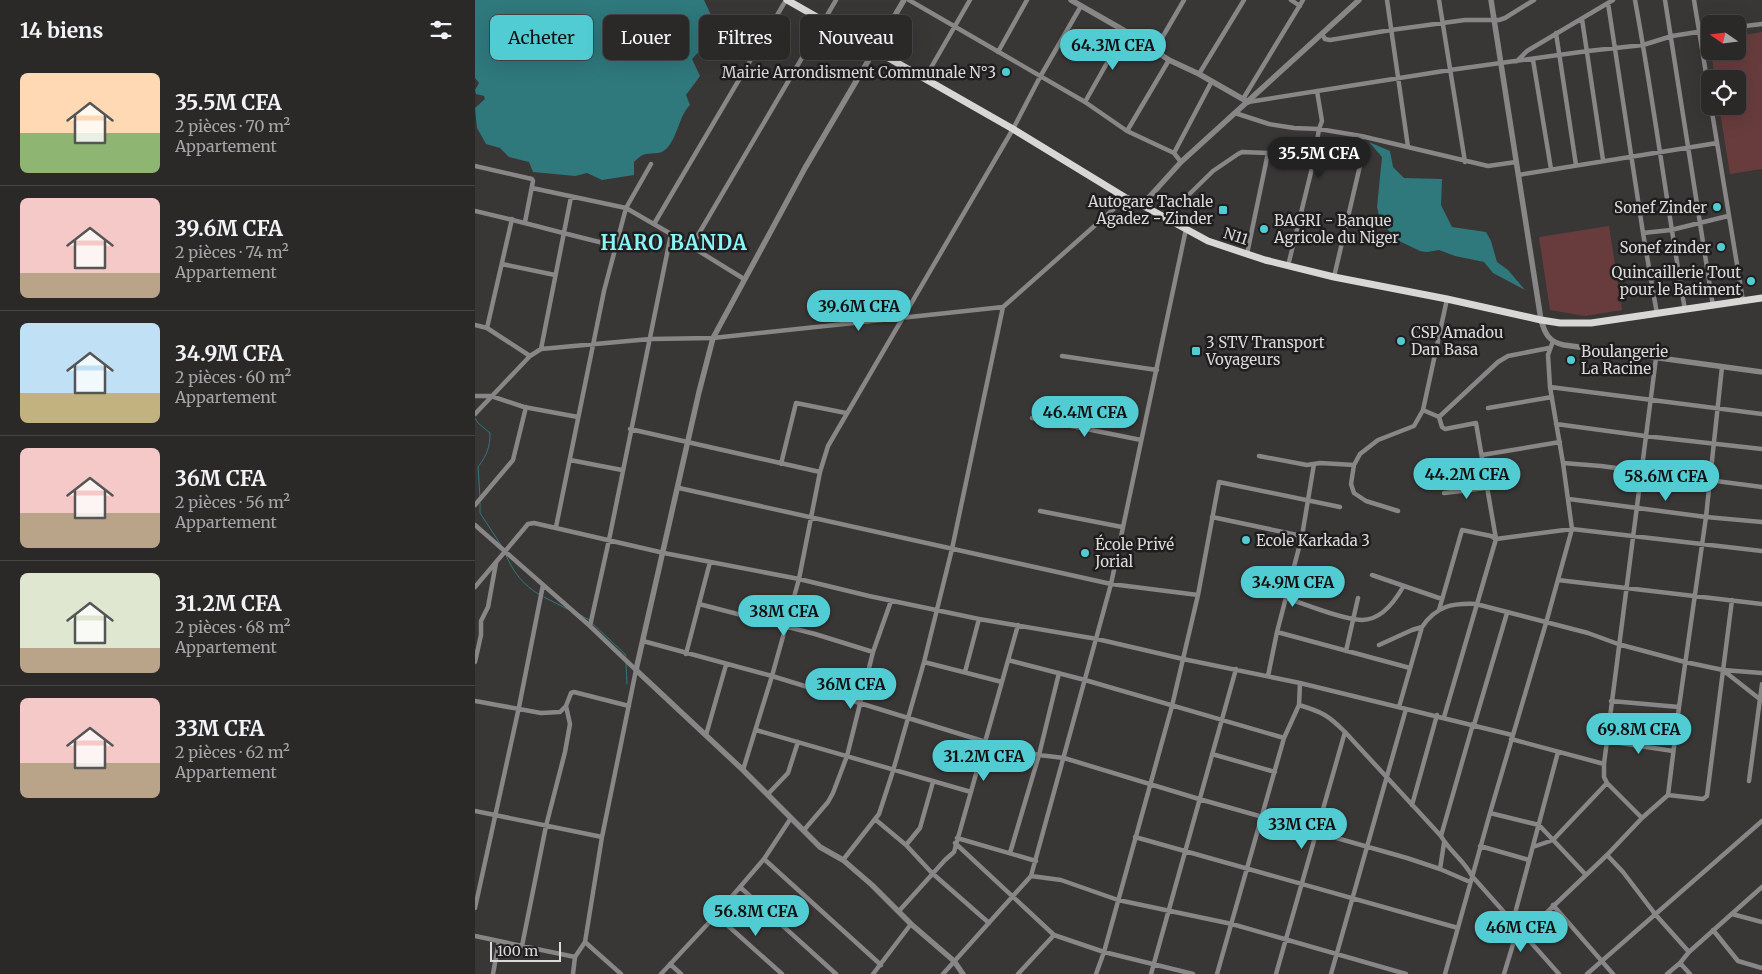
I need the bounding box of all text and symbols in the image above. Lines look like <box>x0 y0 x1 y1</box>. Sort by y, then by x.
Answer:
chip: Acheter <box>490 15 593 60</box>
chip: Louer <box>603 15 689 60</box>
chip: Filtres <box>699 15 790 60</box>
chip: Nouveau <box>800 15 912 60</box>
north arrow <box>1701 15 1746 60</box>
map controls <box>1701 15 1746 115</box>
icon: filters <box>427 16 455 44</box>
text: 14 biens <box>20 17 103 44</box>
pin: 64.3M CFA <box>1056 28 1170 71</box>
text: 64.3M CFA <box>1071 35 1155 55</box>
place label: Mairie Arrondisment Communale N°3 <box>722 63 996 82</box>
marker: Mairie Arrondisment Communale N°3 <box>1000 66 1012 78</box>
button: locate <box>1701 70 1746 115</box>
text: 35.5M CFA <box>175 89 282 116</box>
icon: home <box>60 93 120 153</box>
text: 2 pièces · 70 m² <box>175 116 290 136</box>
text: Appartement <box>175 136 277 156</box>
pin: 35.5M CFA <box>1262 136 1376 179</box>
text: 35.5M CFA <box>1278 143 1360 163</box>
place label: Autogare Tachale Agadez - Zinder <box>1087 192 1213 228</box>
place label: Sonef Zinder <box>1614 198 1707 217</box>
marker: Sonef Zinder <box>1711 201 1723 213</box>
marker: Autogare Tachale Agadez - Zinder <box>1217 204 1229 216</box>
place label: BAGRI - Banque Agricole du Niger <box>1273 211 1399 247</box>
text: 39.6M CFA <box>175 215 283 242</box>
icon: home <box>60 218 120 278</box>
street label: N11 <box>1221 223 1251 249</box>
marker: BAGRI - Banque Agricole du Niger <box>1258 223 1270 235</box>
district label: HARO BANDA <box>600 230 748 255</box>
place label: Sonef zinder <box>1619 238 1711 257</box>
marker: Sonef zinder <box>1715 241 1727 253</box>
text: 2 pièces · 74 m² <box>175 242 289 262</box>
text: Appartement <box>175 262 277 282</box>
place label: Quincaillerie Tout pour le Batiment <box>1611 263 1741 299</box>
marker: Quincaillerie Tout pour le Batiment <box>1745 275 1757 287</box>
pin: 39.6M CFA <box>802 290 916 332</box>
text: 39.6M CFA <box>818 296 900 316</box>
place label: CSP Amadou Dan Basa <box>1411 323 1503 359</box>
place label: 3 STV Transport Voyageurs <box>1205 333 1325 369</box>
marker: CSP Amadou Dan Basa <box>1395 335 1407 347</box>
text: 34.9M CFA <box>175 340 283 367</box>
place label: Boulangerie La Racine <box>1581 342 1668 378</box>
icon: home <box>60 343 120 403</box>
marker: 3 STV Transport Voyageurs <box>1190 345 1202 357</box>
marker: Boulangerie La Racine <box>1565 354 1577 366</box>
text: 2 pièces · 60 m² <box>175 367 291 387</box>
text: Appartement <box>175 387 277 407</box>
pin: 46.4M CFA <box>1028 396 1142 438</box>
text: 46.4M CFA <box>1043 402 1127 422</box>
pin: 44.2M CFA <box>1410 458 1524 500</box>
pin: 58.6M CFA <box>1609 460 1723 502</box>
text: 44.2M CFA <box>1424 464 1510 484</box>
text: 36M CFA <box>175 465 266 492</box>
text: 58.6M CFA <box>1624 466 1708 486</box>
icon: home <box>60 468 120 528</box>
text: 2 pièces · 56 m² <box>175 492 290 512</box>
text: Appartement <box>175 512 277 532</box>
place label: Ecole Karkada 3 <box>1256 531 1370 550</box>
place label: École Privé Jorial <box>1094 534 1174 571</box>
marker: Ecole Karkada 3 <box>1240 534 1252 546</box>
marker: École Privé Jorial <box>1079 547 1091 559</box>
pin: 34.9M CFA <box>1236 566 1350 608</box>
text: 34.9M CFA <box>1252 572 1334 592</box>
text: 31.2M CFA <box>175 590 281 617</box>
icon: home <box>60 593 120 653</box>
pin: 38M CFA <box>738 594 830 637</box>
text: 38M CFA <box>749 601 819 621</box>
text: 2 pièces · 68 m² <box>175 617 290 637</box>
text: Appartement <box>175 637 277 657</box>
pin: 36M CFA <box>805 668 897 710</box>
text: 36M CFA <box>816 674 886 694</box>
pin: 69.8M CFA <box>1582 712 1696 755</box>
text: 33M CFA <box>175 715 264 742</box>
icon: home <box>60 718 120 778</box>
text: 69.8M CFA <box>1597 719 1681 739</box>
pin: 31.2M CFA <box>927 740 1041 782</box>
text: 2 pièces · 62 m² <box>175 742 290 762</box>
text: 31.2M CFA <box>943 746 1025 766</box>
text: Appartement <box>175 762 277 782</box>
pin: 33M CFA <box>1256 808 1348 850</box>
text: 33M CFA <box>1268 814 1336 834</box>
pin: 56.8M CFA <box>699 894 813 937</box>
text: 56.8M CFA <box>714 901 798 921</box>
pin: 46M CFA <box>1475 910 1567 953</box>
text: 46M CFA <box>1486 917 1556 937</box>
scale bar <box>490 939 561 962</box>
text: 100 m <box>497 942 538 960</box>

